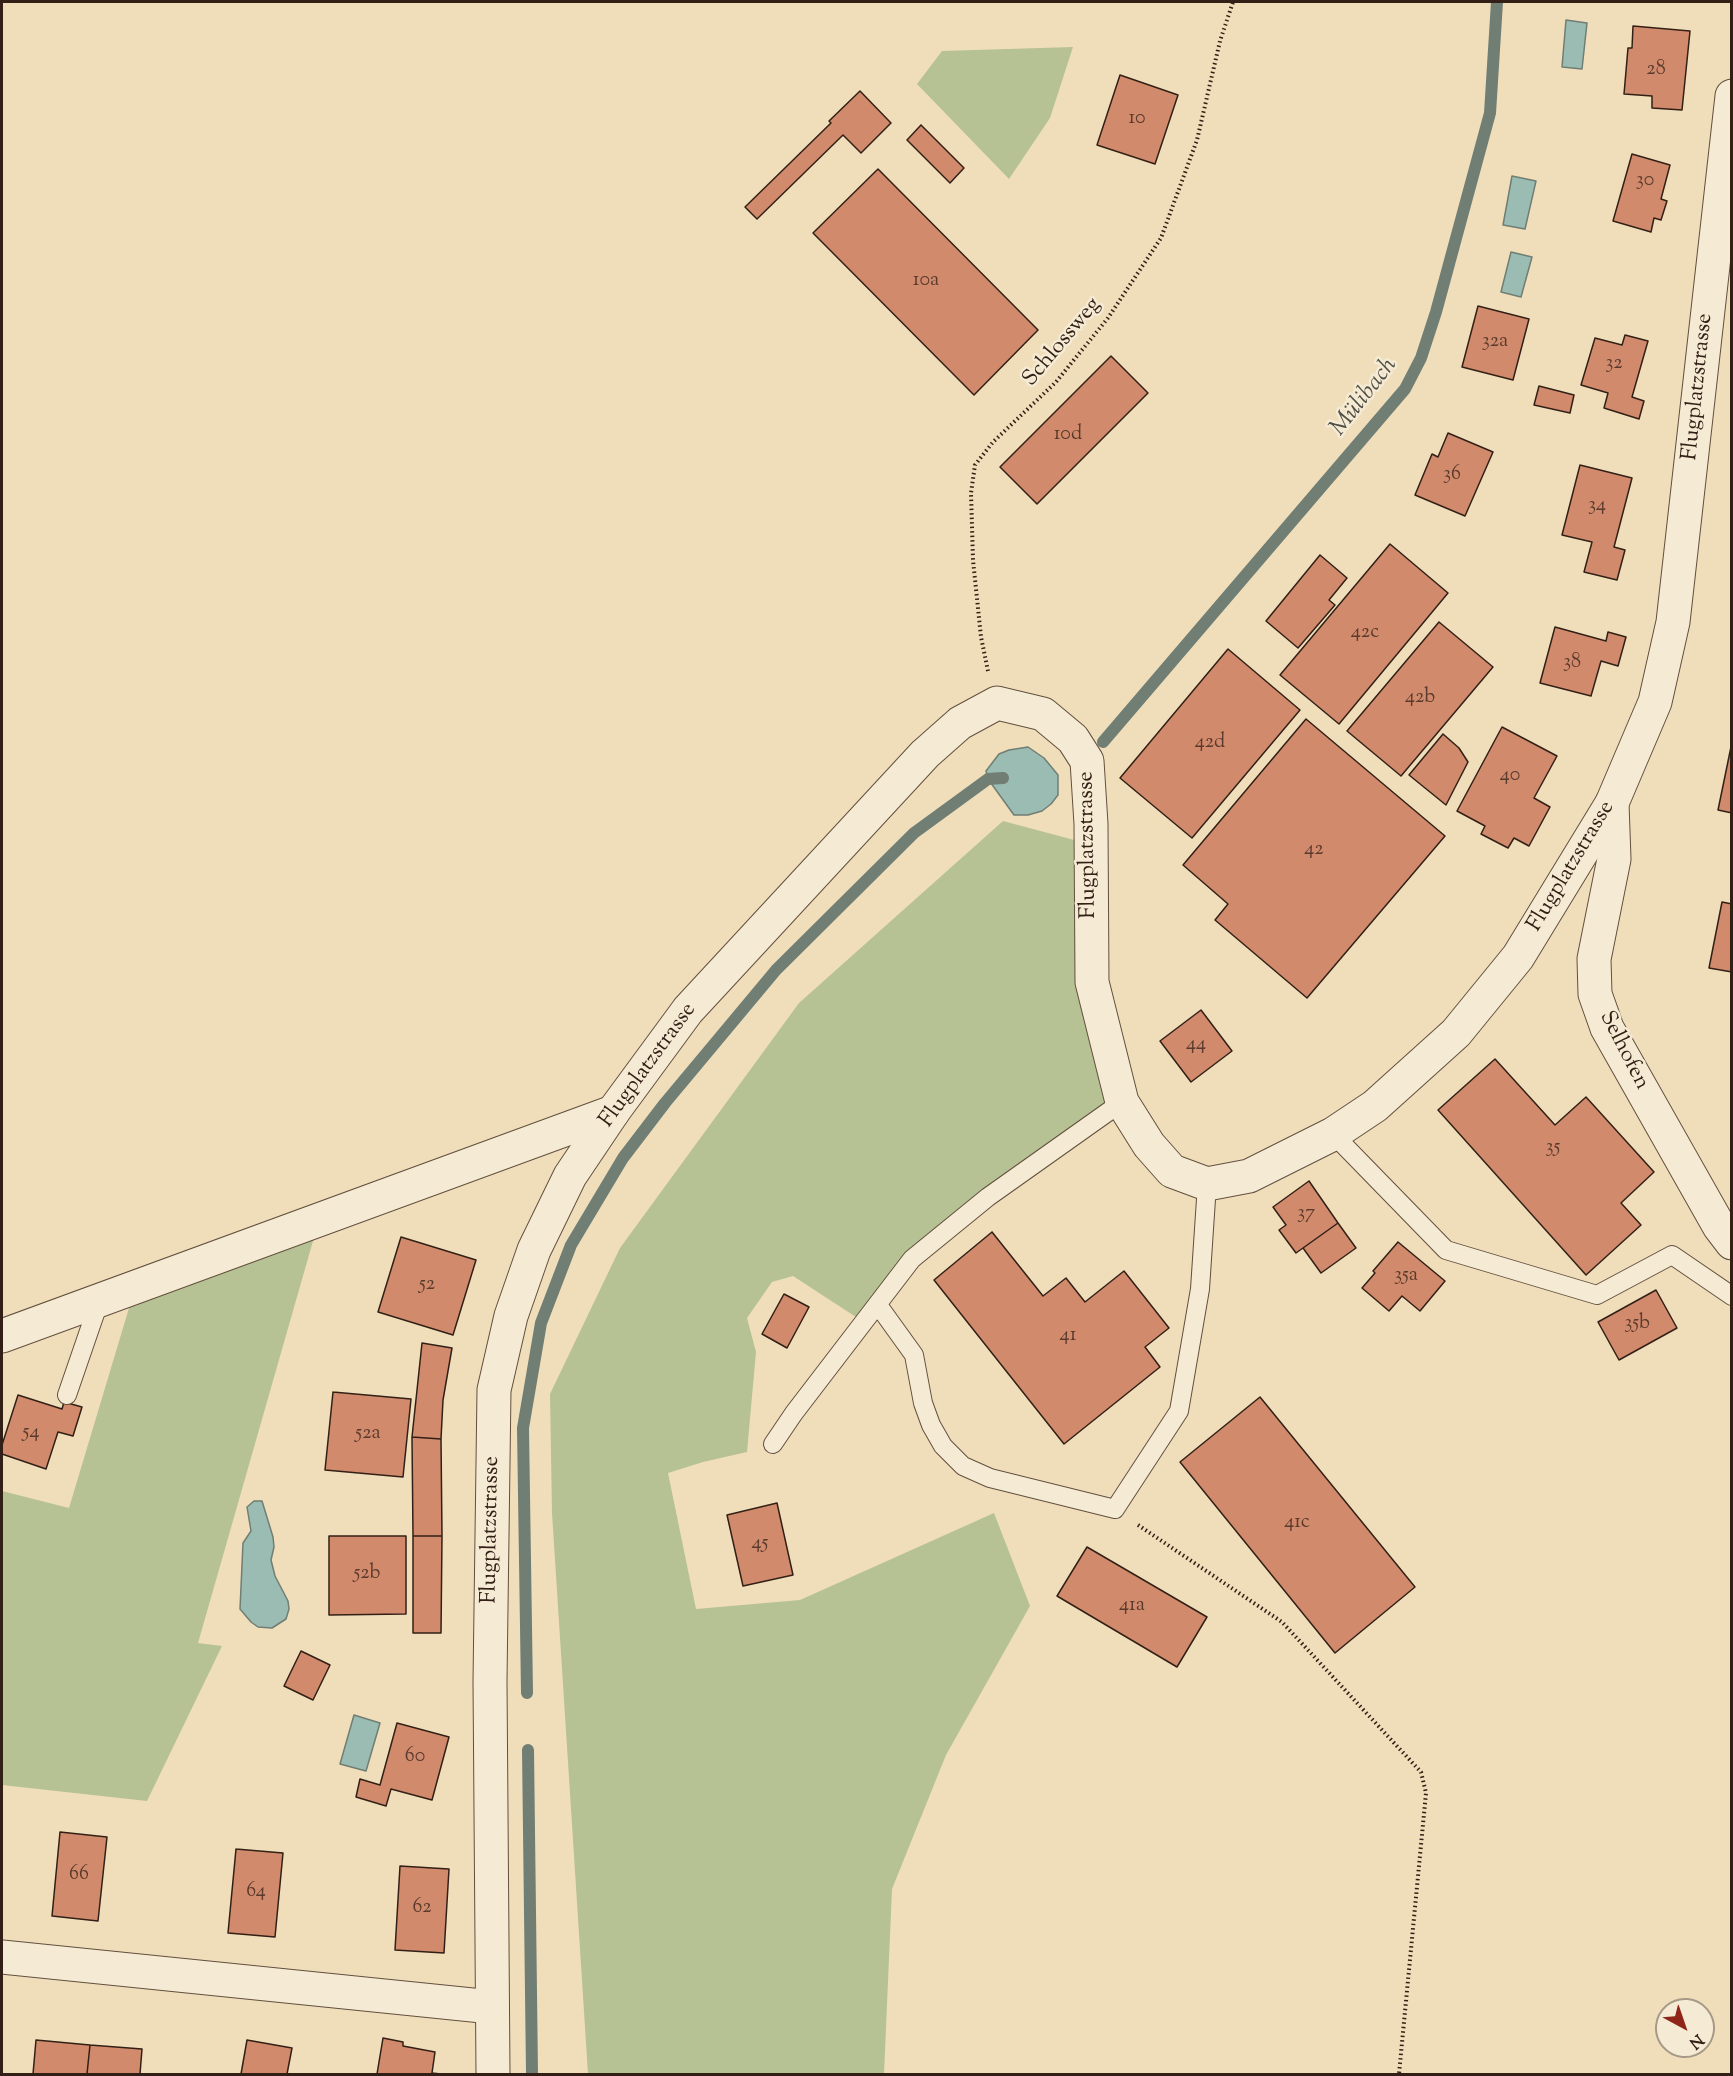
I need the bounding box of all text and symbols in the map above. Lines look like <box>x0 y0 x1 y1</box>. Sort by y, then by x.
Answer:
house number: 28 <box>1646 59 1666 83</box>
house number: 10 <box>1128 108 1146 132</box>
house number: 30 <box>1636 170 1654 194</box>
house number: 10a <box>913 270 939 294</box>
street label: Schlossweg <box>1018 293 1108 393</box>
street label: Flugplatzstrasse <box>1678 312 1720 462</box>
house number: 32a <box>1482 331 1508 355</box>
water label: Mülibach <box>1325 353 1405 443</box>
house number: 32 <box>1605 353 1623 377</box>
house number: 10d <box>1054 424 1082 448</box>
house number: 36 <box>1443 464 1461 488</box>
house number: 34 <box>1588 495 1606 519</box>
house number: 42c <box>1351 622 1379 646</box>
house number: 38 <box>1563 652 1581 676</box>
house number: 42b <box>1405 687 1435 711</box>
house number: 42d <box>1195 732 1225 756</box>
house number: 40 <box>1500 765 1520 789</box>
street label: Flugplatzstrasse <box>1075 771 1103 919</box>
street label: Flugplatzstrasse <box>1523 797 1621 937</box>
house number: 42 <box>1304 839 1324 863</box>
street label: Flugplatzstrasse <box>595 999 703 1133</box>
street label: Selhofen <box>1592 1007 1654 1095</box>
house number: 44 <box>1186 1034 1206 1058</box>
house number: 35 <box>1546 1137 1560 1161</box>
house number: 37 <box>1297 1203 1315 1227</box>
house number: 35a <box>1394 1265 1418 1289</box>
house number: 52 <box>419 1274 435 1298</box>
house number: 35b <box>1624 1313 1650 1337</box>
house number: 41 <box>1060 1325 1076 1349</box>
house number: 54 <box>23 1422 39 1446</box>
house number: 52a <box>355 1423 381 1447</box>
street label: Flugplatzstrasse <box>478 1456 506 1604</box>
house number: 41c <box>1284 1512 1310 1536</box>
house number: 45 <box>752 1533 768 1557</box>
house number: 52b <box>354 1563 380 1587</box>
house number: 41a <box>1119 1595 1145 1619</box>
house number: 60 <box>405 1746 425 1770</box>
house number: 66 <box>69 1864 89 1888</box>
house number: 64 <box>246 1881 266 1905</box>
house number: 62 <box>412 1897 432 1921</box>
north arrow <box>1655 1998 1715 2058</box>
text: N <box>1683 2028 1708 2054</box>

